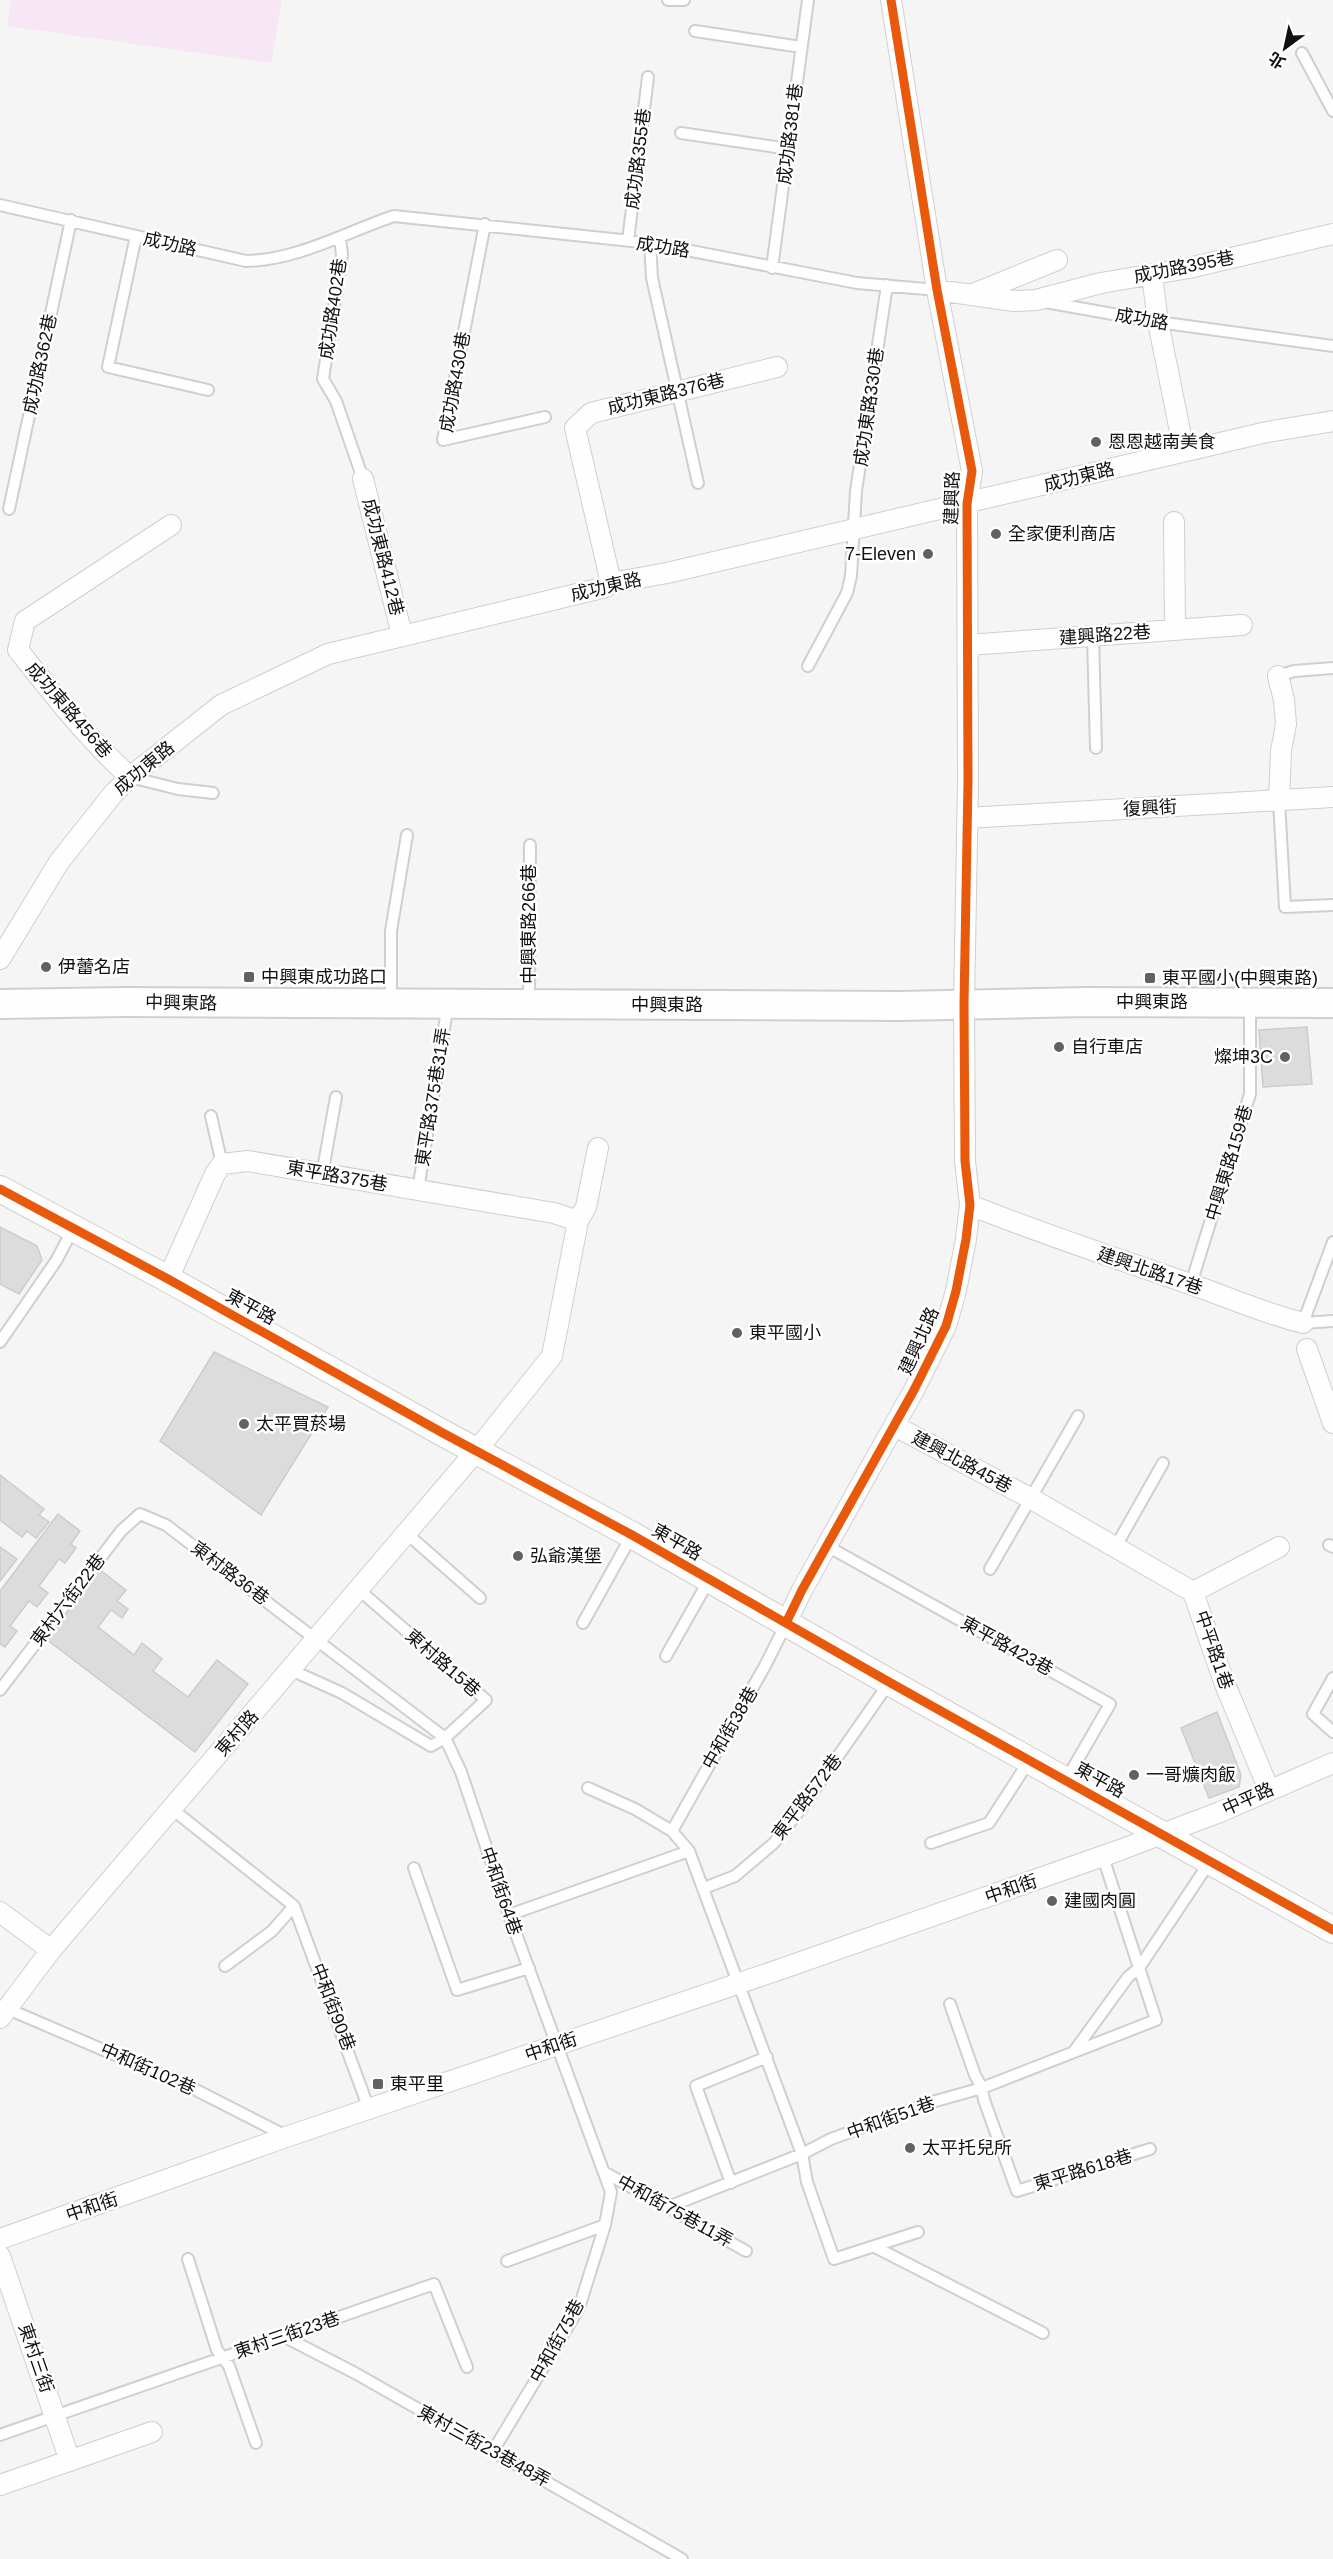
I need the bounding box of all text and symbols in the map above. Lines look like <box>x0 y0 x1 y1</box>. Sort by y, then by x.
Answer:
north arrow <box>1255 18 1315 78</box>
text: 北 <box>1266 49 1288 72</box>
street label: 成功路381巷 <box>774 82 806 186</box>
street label: 成功路355巷 <box>622 107 654 211</box>
street label: 成功路 <box>141 228 199 260</box>
street label: 成功路 <box>635 233 691 261</box>
street label: 成功路395巷 <box>1132 247 1236 287</box>
street label: 成功路402巷 <box>316 257 350 361</box>
street label: 成功路 <box>1114 304 1170 334</box>
street label: 成功路362巷 <box>20 312 60 416</box>
street label: 成功路430巷 <box>436 330 474 434</box>
street label: 成功東路330巷 <box>851 346 887 468</box>
street label: 成功東路376巷 <box>605 370 727 418</box>
place label: 恩恩越南美食 <box>1108 432 1216 452</box>
marker: 恩恩越南美食 <box>1089 435 1103 449</box>
street label: 成功東路 <box>1042 459 1116 495</box>
street label: 建興路 <box>941 471 963 525</box>
street label: 成功東路412巷 <box>359 496 407 618</box>
place label: 全家便利商店 <box>1008 524 1116 544</box>
marker: 全家便利商店 <box>989 527 1003 541</box>
place label: 7-Eleven <box>845 544 916 564</box>
marker: 7-Eleven <box>921 547 935 561</box>
street label: 成功東路 <box>569 569 643 605</box>
street label: 建興路22巷 <box>1058 622 1152 648</box>
street label: 成功東路456巷 <box>22 658 116 762</box>
street label: 成功東路 <box>110 737 178 799</box>
street label: 復興街 <box>1123 797 1177 819</box>
street label: 中興東路266巷 <box>519 864 539 984</box>
place label: 伊蕾名店 <box>58 957 130 977</box>
marker: 伊蕾名店 <box>39 960 53 974</box>
place label: 中興東成功路口 <box>261 967 387 987</box>
place label: 東平國小(中興東路) <box>1162 968 1318 988</box>
marker: 中興東成功路口 <box>242 970 256 984</box>
marker: 東平國小(中興東路) <box>1143 971 1157 985</box>
street label: 中興東路 <box>145 992 217 1014</box>
street label: 中興東路 <box>1116 992 1188 1012</box>
street label: 中興東路 <box>631 995 703 1015</box>
street label: 東平路375巷31弄 <box>412 1026 454 1168</box>
place label: 自行車店 <box>1071 1037 1143 1057</box>
marker: 自行車店 <box>1052 1040 1066 1054</box>
place label: 燦坤3C <box>1214 1047 1273 1067</box>
marker: 燦坤3C <box>1278 1050 1292 1064</box>
street label: 中興東路159巷 <box>1202 1103 1256 1223</box>
street label: 東平路375巷 <box>285 1157 389 1195</box>
street label: 建興北路17巷 <box>1095 1244 1205 1298</box>
street label: 東平路 <box>223 1285 279 1329</box>
street label: 建興北路 <box>895 1304 943 1378</box>
place label: 東平國小 <box>749 1323 821 1343</box>
marker: 東平國小 <box>730 1326 744 1340</box>
place label: 太平買菸場 <box>256 1414 346 1434</box>
marker: 太平買菸場 <box>237 1417 251 1431</box>
street label: 建興北路45巷 <box>909 1427 1015 1497</box>
street label: 東平路 <box>649 1520 705 1564</box>
street label: 東村路36巷 <box>187 1537 273 1609</box>
place label: 弘爺漢堡 <box>530 1546 602 1566</box>
marker: 弘爺漢堡 <box>511 1549 525 1563</box>
street label: 東村六街22巷 <box>27 1550 109 1650</box>
street label: 中平路1巷 <box>1191 1608 1237 1692</box>
street label: 東平路423巷 <box>958 1613 1056 1679</box>
street label: 東村路15巷 <box>402 1625 484 1701</box>
street label: 中和街38巷 <box>698 1683 762 1773</box>
street label: 東村路 <box>212 1706 262 1760</box>
street label: 東平路572巷 <box>768 1750 846 1844</box>
street label: 東平路 <box>1072 1758 1128 1802</box>
place label: 一哥爌肉飯 <box>1146 1765 1236 1785</box>
marker: 一哥爌肉飯 <box>1127 1768 1141 1782</box>
street label: 中平路 <box>1219 1779 1277 1819</box>
street label: 中和街64巷 <box>477 1844 525 1938</box>
street label: 中和街 <box>982 1871 1040 1907</box>
place label: 建國肉圓 <box>1064 1891 1136 1911</box>
marker: 建國肉圓 <box>1045 1894 1059 1908</box>
street label: 中和街90巷 <box>307 1960 359 2054</box>
street label: 中和街 <box>522 2029 580 2065</box>
street label: 中和街102巷 <box>97 2039 199 2099</box>
place label: 東平里 <box>390 2074 444 2094</box>
marker: 東平里 <box>371 2077 385 2091</box>
street label: 中和街51巷 <box>844 2093 938 2143</box>
place label: 太平托兒所 <box>922 2138 1012 2158</box>
marker: 太平托兒所 <box>903 2141 917 2155</box>
street label: 東平路618巷 <box>1031 2146 1135 2194</box>
street label: 中和街75巷11弄 <box>614 2171 736 2251</box>
street label: 中和街 <box>63 2189 121 2225</box>
street label: 中和街75巷 <box>526 2296 588 2386</box>
street label: 東村三街23巷 <box>232 2308 342 2362</box>
street label: 東村三街 <box>15 2321 57 2395</box>
street label: 東村三街23巷48弄 <box>414 2401 554 2491</box>

